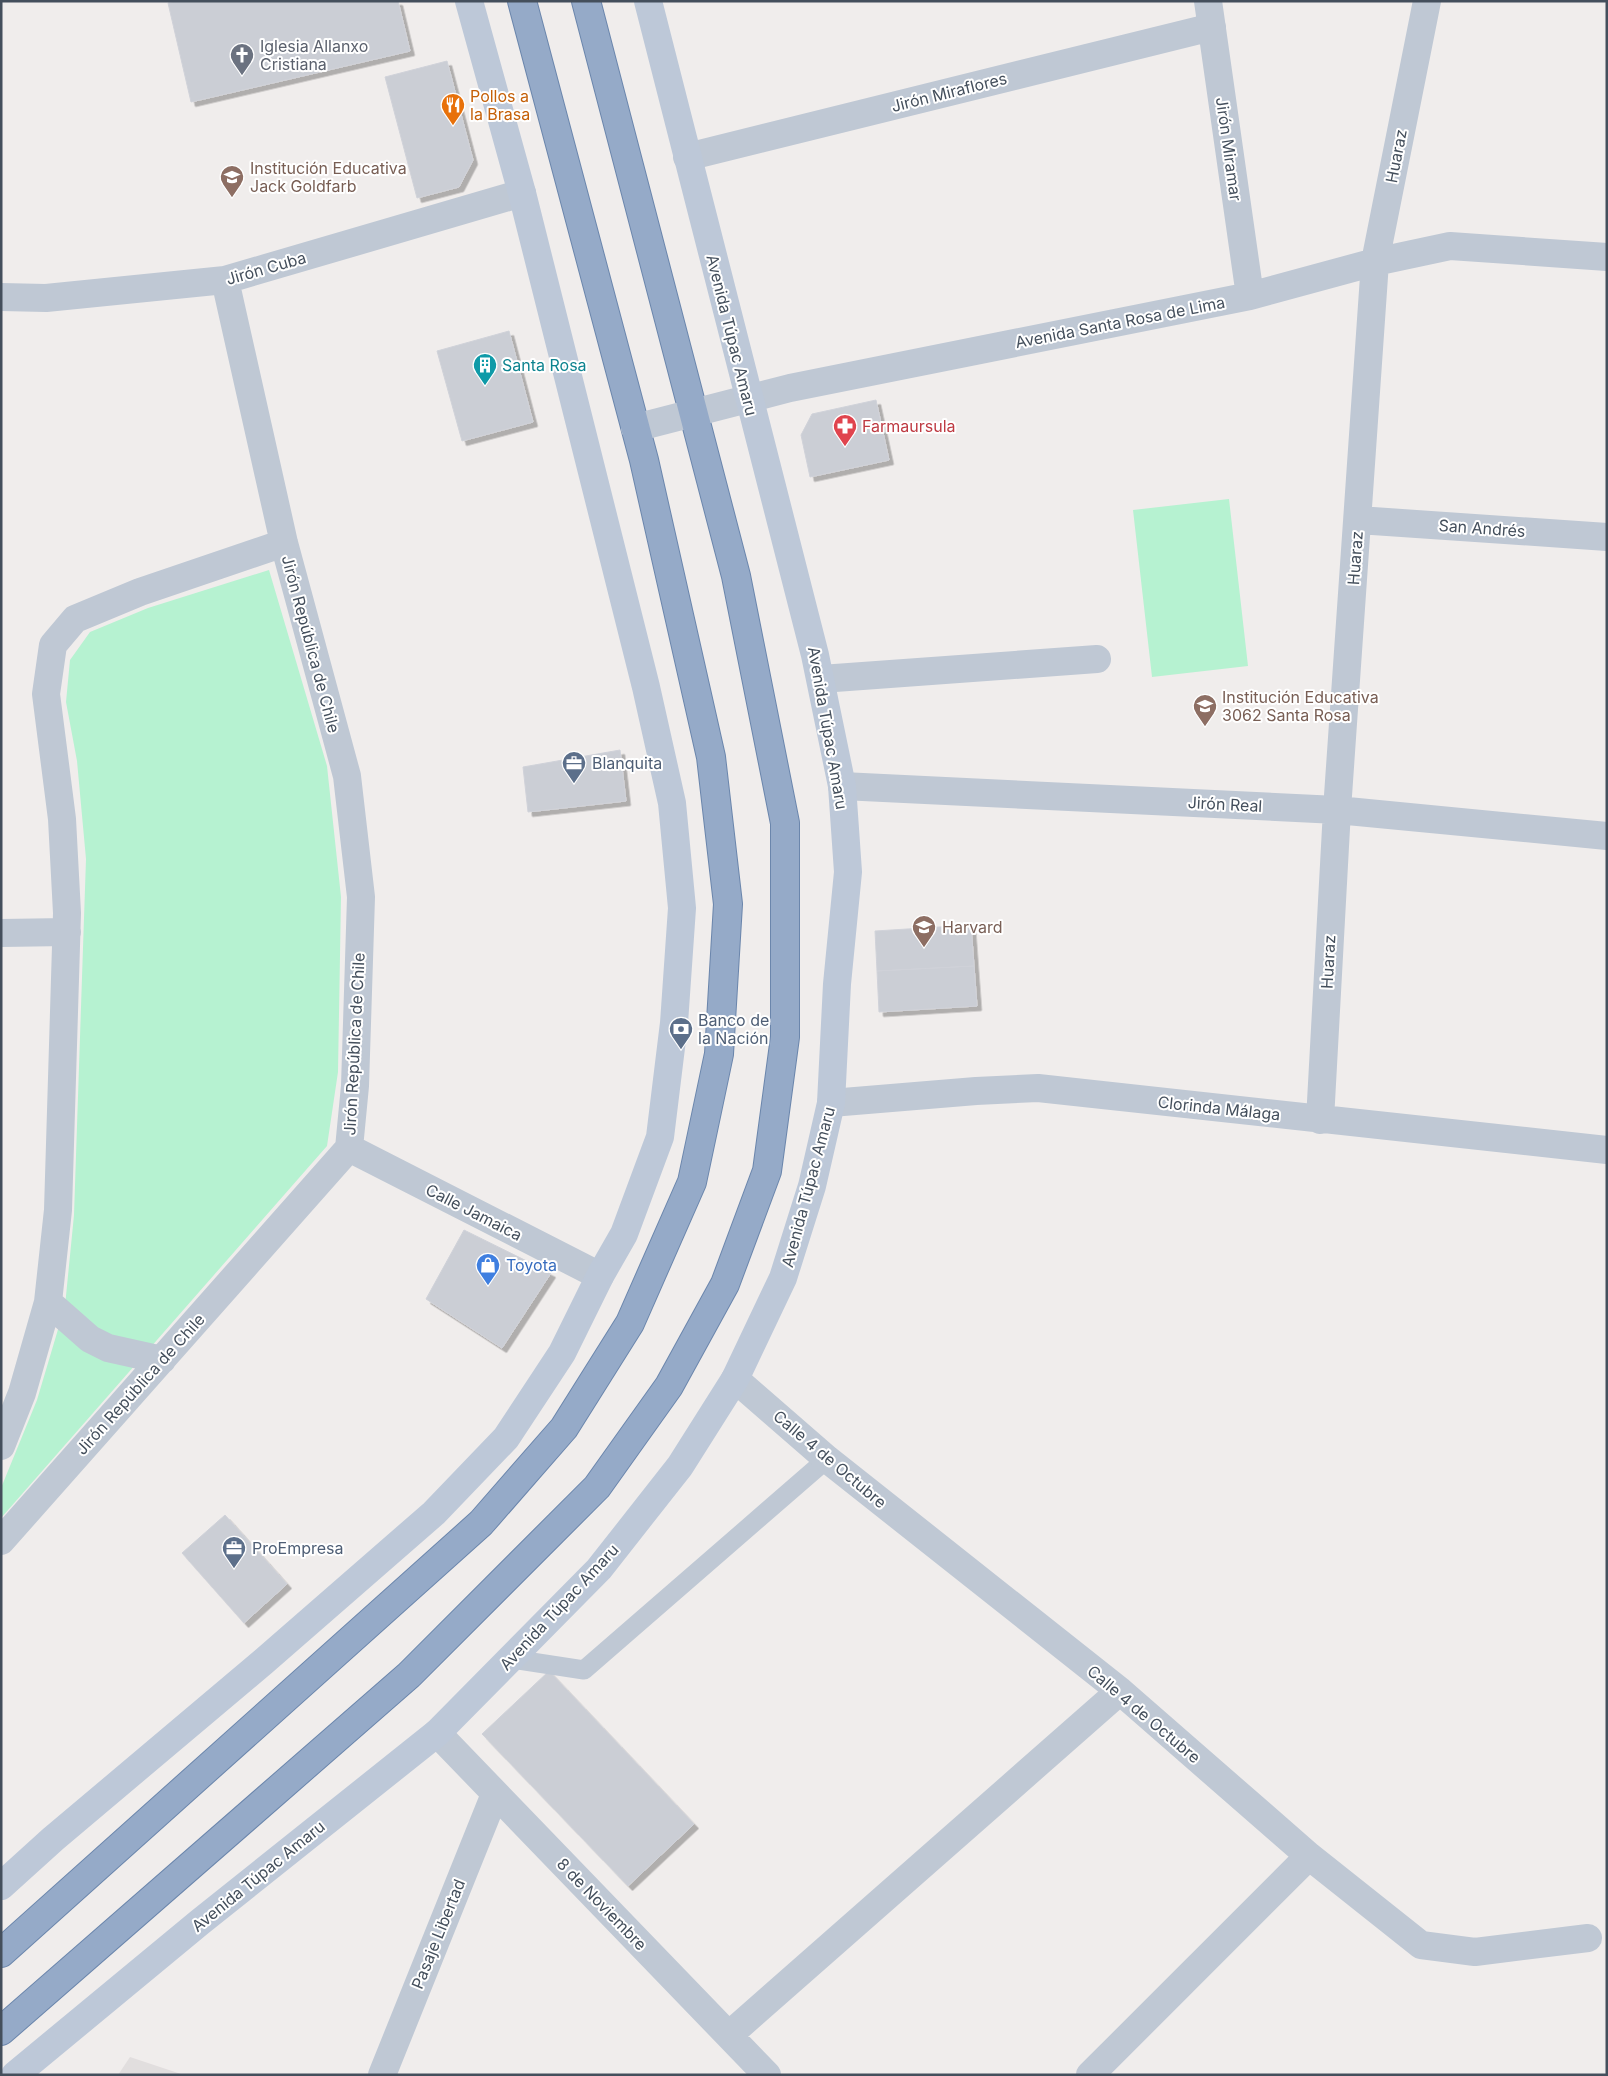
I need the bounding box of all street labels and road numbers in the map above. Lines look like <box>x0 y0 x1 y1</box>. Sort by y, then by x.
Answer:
street label: Jirón Miraflores <box>889 68 1009 116</box>
street label: Jirón Miramar <box>1212 96 1246 202</box>
street label: Huaraz <box>1381 127 1411 185</box>
street label: Jirón Cuba <box>224 247 308 289</box>
street label: Avenida Túpac Amaru <box>702 252 762 418</box>
street label: Avenida Santa Rosa de Lima <box>1013 292 1227 352</box>
street label: San Andrés <box>1438 515 1526 541</box>
street label: Huaraz <box>1343 530 1367 586</box>
street label: Jirón República de Chile <box>278 553 344 735</box>
street label: Avenida Túpac Amaru <box>804 645 852 811</box>
street label: Jirón Real <box>1187 792 1263 816</box>
street label: Huaraz <box>1317 934 1339 990</box>
street label: Jirón República de Chile <box>339 952 369 1136</box>
street label: Clorinda Málaga <box>1157 1092 1281 1124</box>
street label: Avenida Túpac Amaru <box>777 1105 839 1269</box>
street label: Calle Jamaica <box>422 1179 526 1245</box>
street label: Jirón República de Chile <box>71 1309 209 1459</box>
street label: Calle 4 de Octubre <box>769 1406 891 1512</box>
street label: Avenida Túpac Amaru <box>495 1540 623 1674</box>
street label: Calle 4 de Octubre <box>1083 1661 1205 1767</box>
street label: Avenida Túpac Amaru <box>187 1816 329 1936</box>
street label: 8 de Noviembre <box>553 1854 651 1954</box>
street label: Pasaje Libertad <box>407 1876 469 1992</box>

